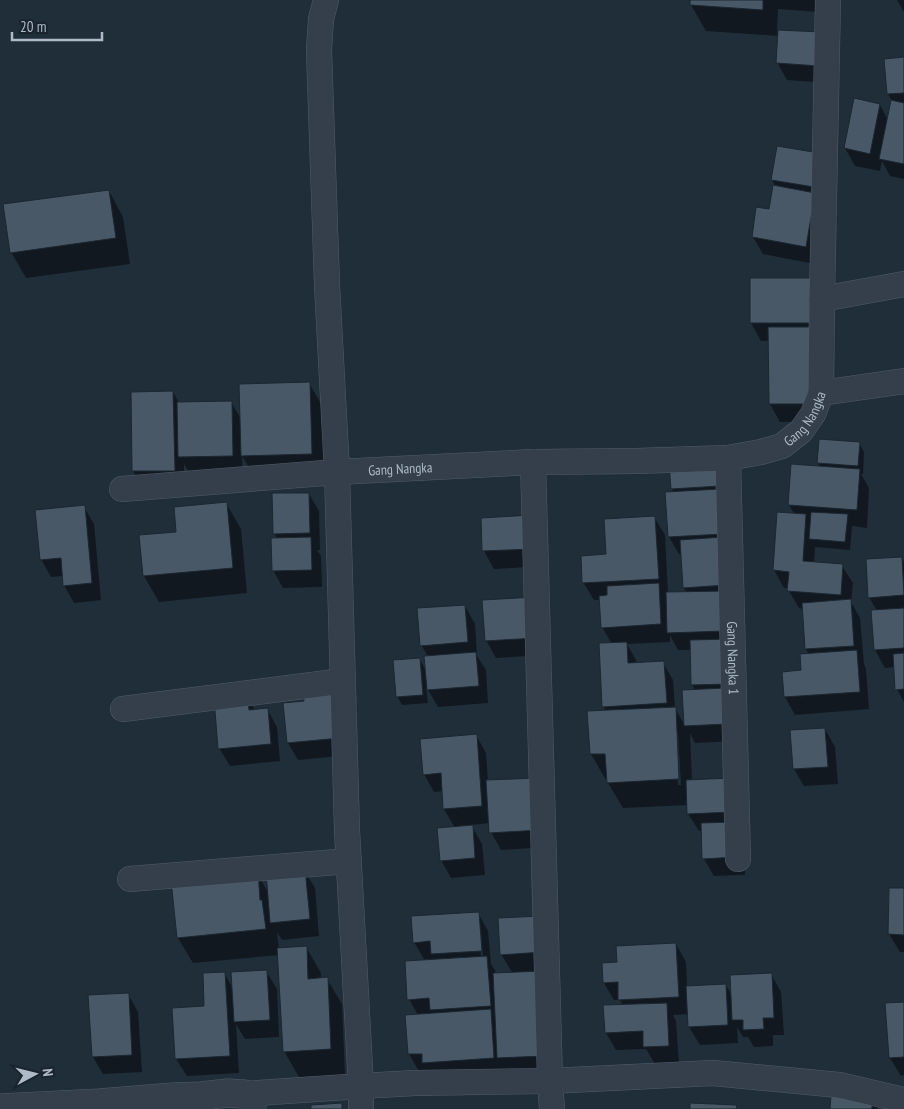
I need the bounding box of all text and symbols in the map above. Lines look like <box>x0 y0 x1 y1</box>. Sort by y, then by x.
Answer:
scale bar <box>12 10 102 42</box>
text: 20 m <box>20 17 46 36</box>
street label: Gang Nangka <box>780 389 830 450</box>
street label: Gang Nangka <box>368 458 433 479</box>
street label: Gang Nangka 1 <box>723 621 743 695</box>
north arrow <box>10 1049 60 1099</box>
text: N <box>39 1068 57 1077</box>

